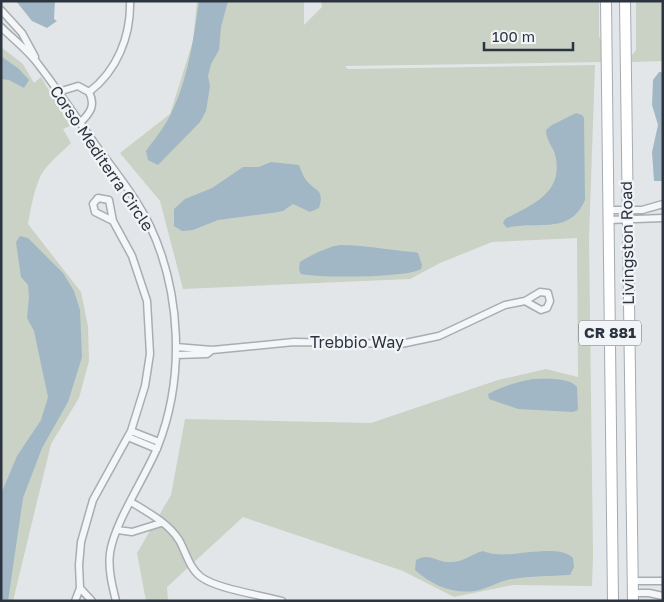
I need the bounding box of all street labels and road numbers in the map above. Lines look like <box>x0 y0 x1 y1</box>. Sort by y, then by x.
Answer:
street label: Corso Mediterra Circle <box>46 81 158 235</box>
street label: Livingston Road <box>616 181 638 305</box>
road number: CR 881 <box>579 320 641 346</box>
street label: Trebbio Way <box>310 332 404 352</box>

